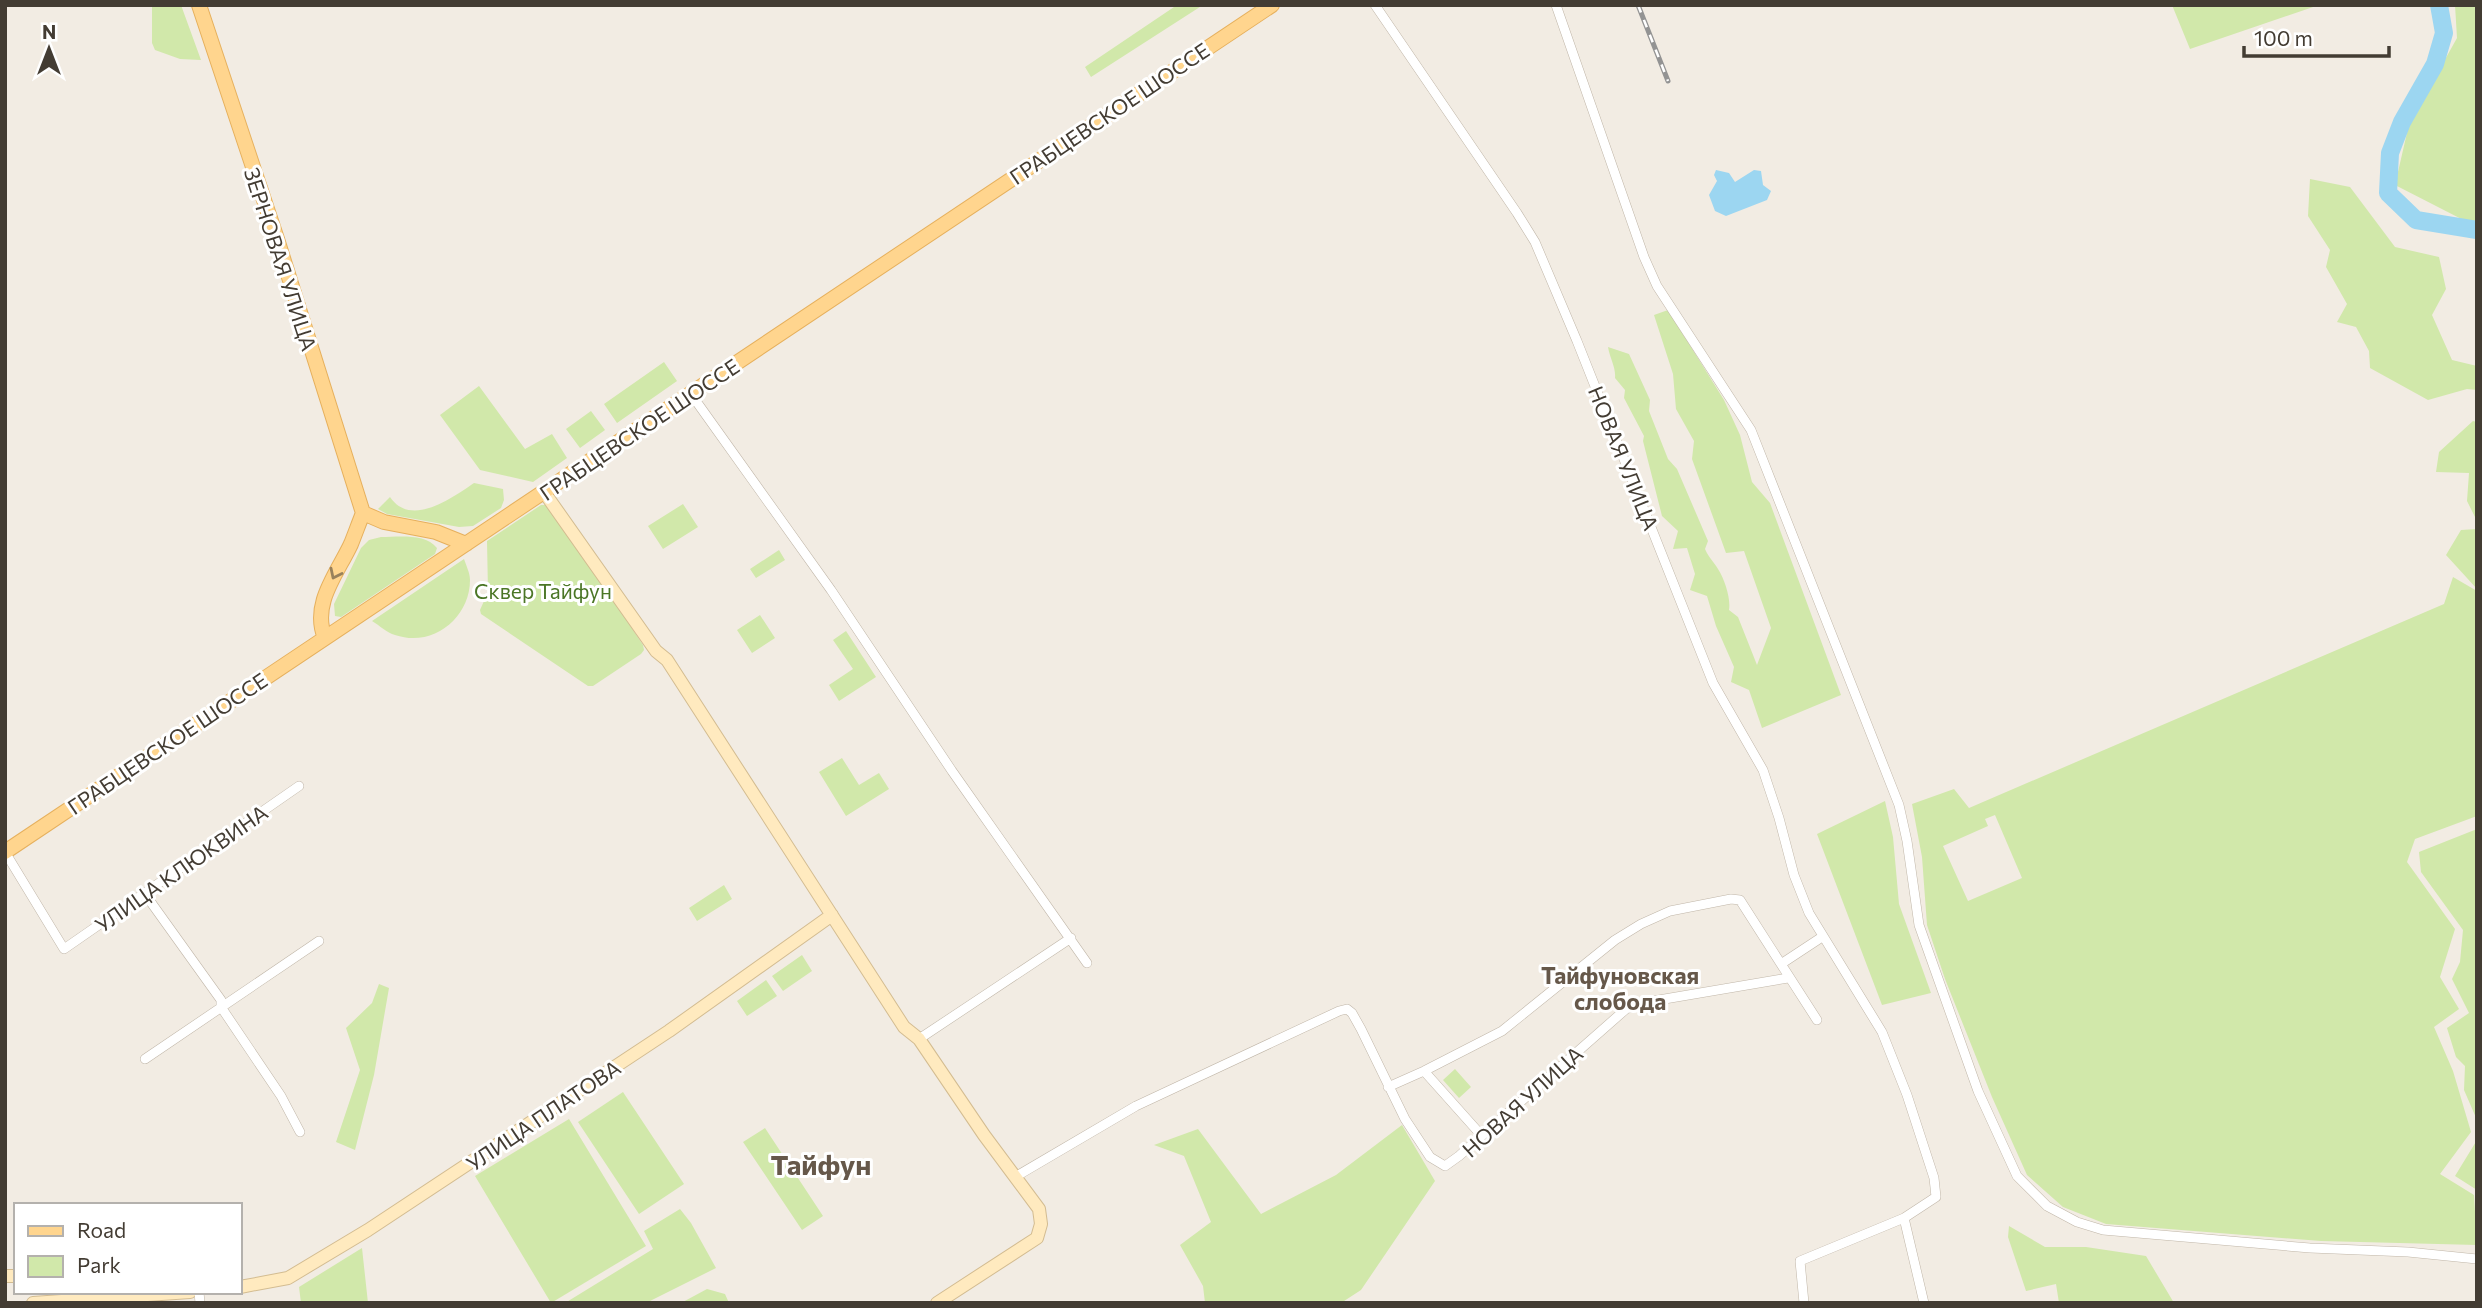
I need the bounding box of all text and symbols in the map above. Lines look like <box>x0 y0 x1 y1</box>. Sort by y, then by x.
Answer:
north arrow <box>14 14 84 84</box>
scale bar <box>2244 14 2389 58</box>
text: N <box>42 20 56 43</box>
text: 100 m <box>2254 25 2313 50</box>
street label: ГРАБЦЕВСКОЕ ШОССЕ <box>1004 37 1214 189</box>
street label: ЗЕРНОВАЯ УЛИЦА <box>240 164 322 354</box>
street label: ГРАБЦЕВСКОЕ ШОССЕ <box>534 353 744 505</box>
street label: НОВАЯ УЛИЦА <box>1584 382 1664 534</box>
one-way arrow <box>330 567 344 579</box>
park label: Сквер Тайфун <box>474 578 612 603</box>
street label: ГРАБЦЕВСКОЕ ШОССЕ <box>62 667 272 819</box>
street label: УЛИЦА КЛЮКВИНА <box>90 799 272 937</box>
district label: Тайфуновская слобода <box>1541 961 1699 1015</box>
street label: НОВАЯ УЛИЦА <box>1457 1040 1587 1162</box>
street label: УЛИЦА ПЛАТОВА <box>461 1054 625 1176</box>
district label: Тайфун <box>771 1147 871 1181</box>
legend <box>14 1203 242 1294</box>
text: Road <box>77 1217 126 1242</box>
text: Park <box>77 1252 121 1277</box>

